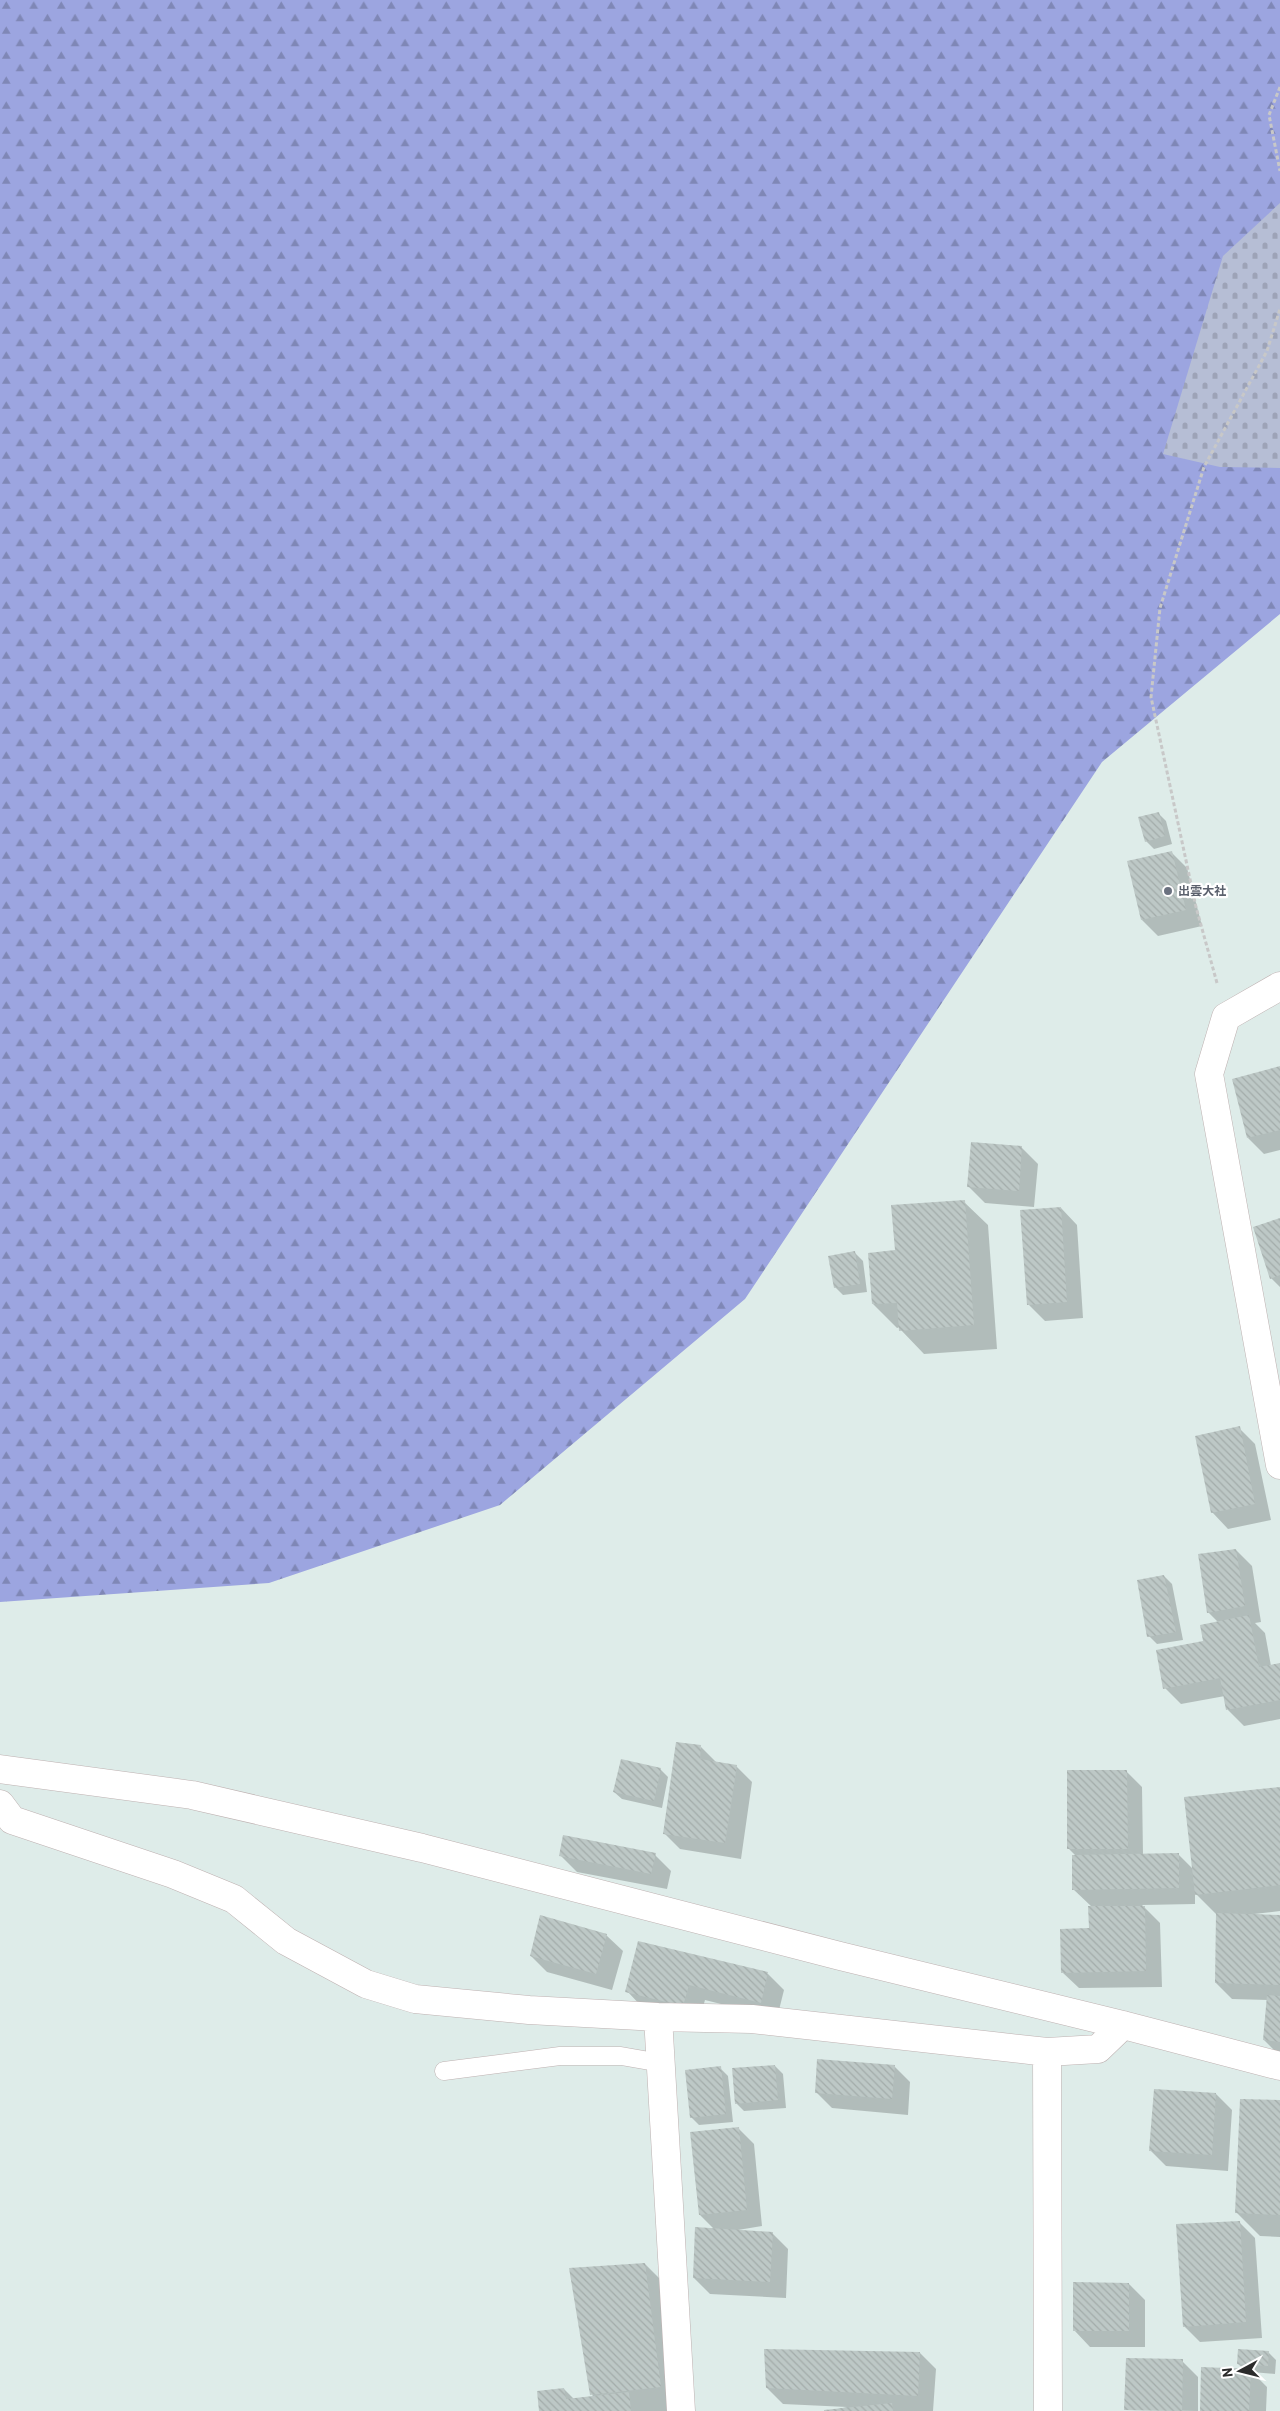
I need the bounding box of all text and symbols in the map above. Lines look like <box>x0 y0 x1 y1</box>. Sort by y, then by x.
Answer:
place label: 出雲大社 <box>1178 883 1226 897</box>
marker: 出雲大社 <box>1162 885 1174 897</box>
north arrow <box>1215 2346 1265 2396</box>
text: N <box>1218 2367 1236 2378</box>

